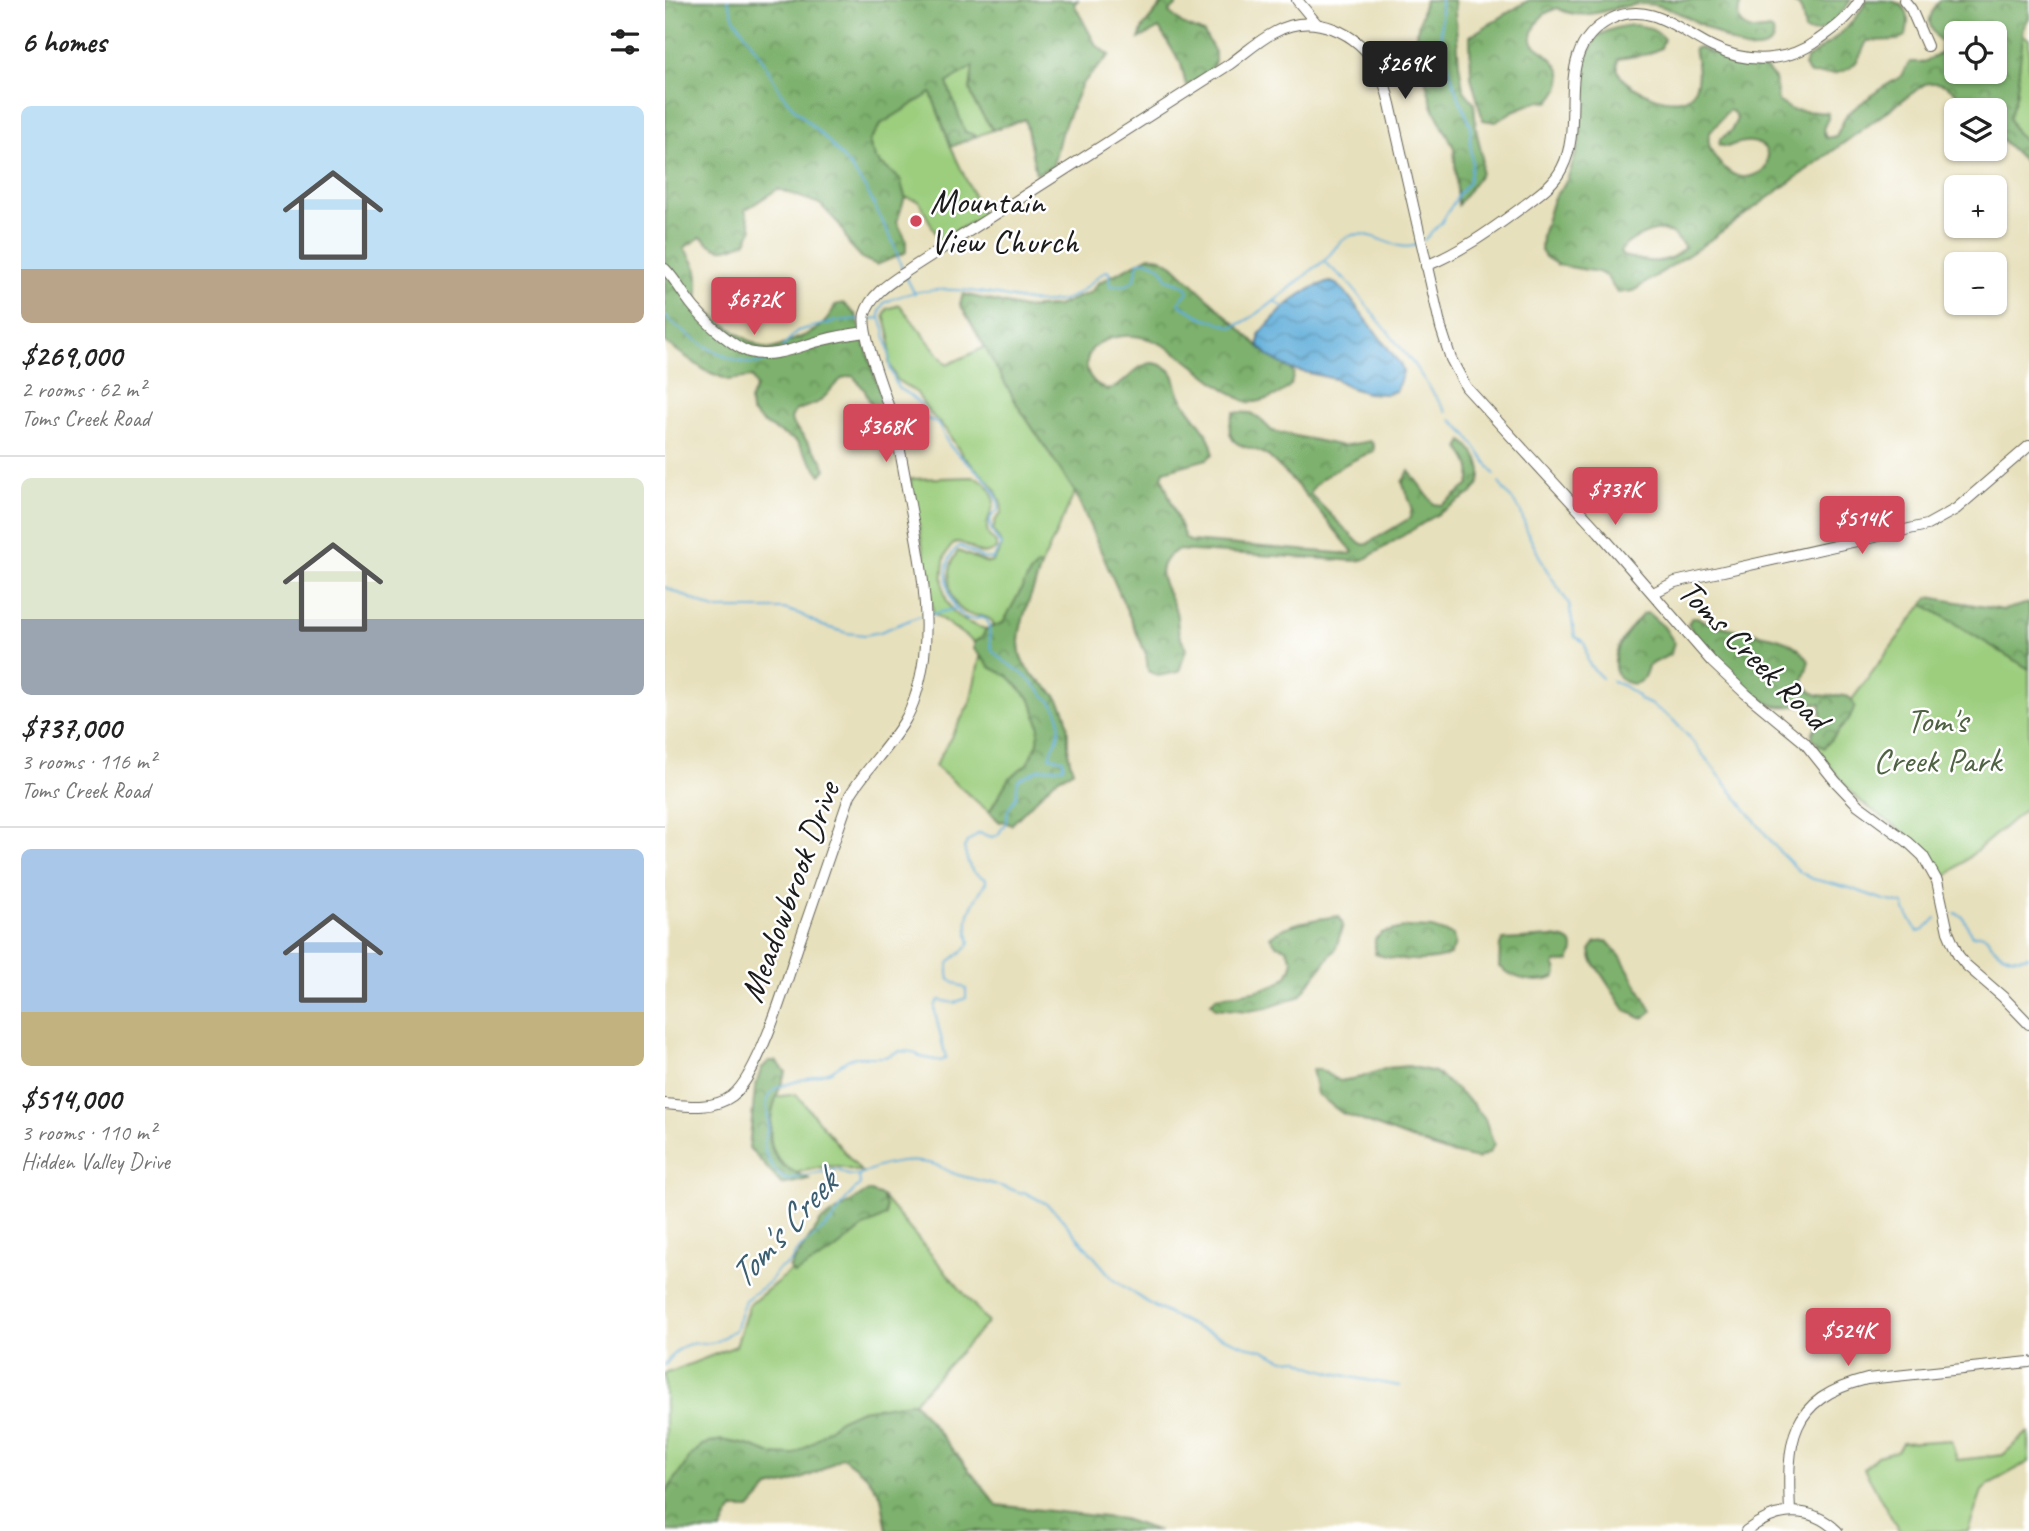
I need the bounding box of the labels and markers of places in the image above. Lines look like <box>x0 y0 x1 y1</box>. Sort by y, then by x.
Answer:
pin: $269K <box>1356 42 1454 101</box>
place label: Mountain View Church <box>930 179 1080 264</box>
marker: Mountain View Church <box>908 213 924 229</box>
pin: $672K <box>705 278 803 337</box>
pin: $368K <box>837 405 935 464</box>
pin: $737K <box>1566 468 1664 527</box>
pin: $514K <box>1813 496 1911 556</box>
pin: $524K <box>1799 1308 1897 1368</box>

